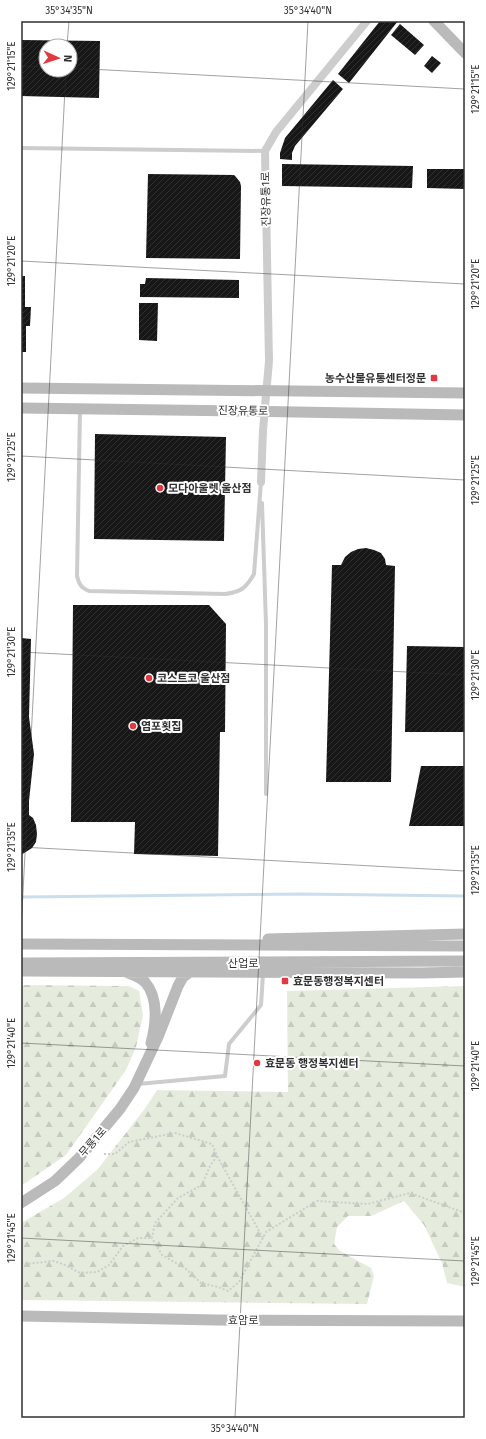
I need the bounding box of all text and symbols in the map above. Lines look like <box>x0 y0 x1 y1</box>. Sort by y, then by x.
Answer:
text: 35°34'35"N <box>45 5 93 17</box>
text: 35°34'40"N <box>284 5 332 17</box>
north arrow <box>38 38 78 78</box>
text: 129°21'15"E <box>6 41 18 91</box>
text: N <box>61 55 74 62</box>
text: 129°21'15"E <box>470 64 482 114</box>
street label: 진장유통1로 <box>259 171 273 227</box>
text: 129°21'20"E <box>6 236 18 286</box>
text: 129°21'20"E <box>470 259 482 309</box>
place label: 농수산물유통센터정문 <box>325 372 426 385</box>
marker: 농수산물유통센터정문 <box>429 373 439 383</box>
street label: 진장유통로 <box>218 404 268 418</box>
text: 129°21'25"E <box>6 432 18 482</box>
text: 129°21'25"E <box>470 455 482 505</box>
place label: 모다아울렛 울산점 <box>168 482 252 495</box>
marker: 모다아울렛 울산점 <box>155 483 165 493</box>
text: 129°21'30"E <box>6 627 18 677</box>
text: 129°21'30"E <box>470 650 482 700</box>
place label: 코스트코 울산점 <box>157 672 230 685</box>
marker: 코스트코 울산점 <box>144 673 154 683</box>
place label: 염포횟집 <box>141 720 181 733</box>
marker: 염포횟집 <box>128 721 138 731</box>
text: 129°21'35"E <box>6 822 18 872</box>
text: 129°21'35"E <box>470 845 482 895</box>
street label: 산업로 <box>228 957 258 970</box>
place label: 효문동행정복지센터 <box>293 975 384 988</box>
marker: 효문동행정복지센터 <box>280 976 290 986</box>
text: 129°21'40"E <box>6 1018 18 1068</box>
text: 129°21'40"E <box>470 1041 482 1091</box>
place label: 효문동 행정복지센터 <box>265 1057 359 1070</box>
marker: 효문동 행정복지센터 <box>252 1058 262 1068</box>
street label: 무룡1로 <box>77 1124 109 1160</box>
text: 129°21'45"E <box>6 1213 18 1263</box>
text: 129°21'45"E <box>470 1236 482 1286</box>
street label: 효암로 <box>228 1314 258 1327</box>
text: 35°34'40"N <box>211 1423 259 1435</box>

